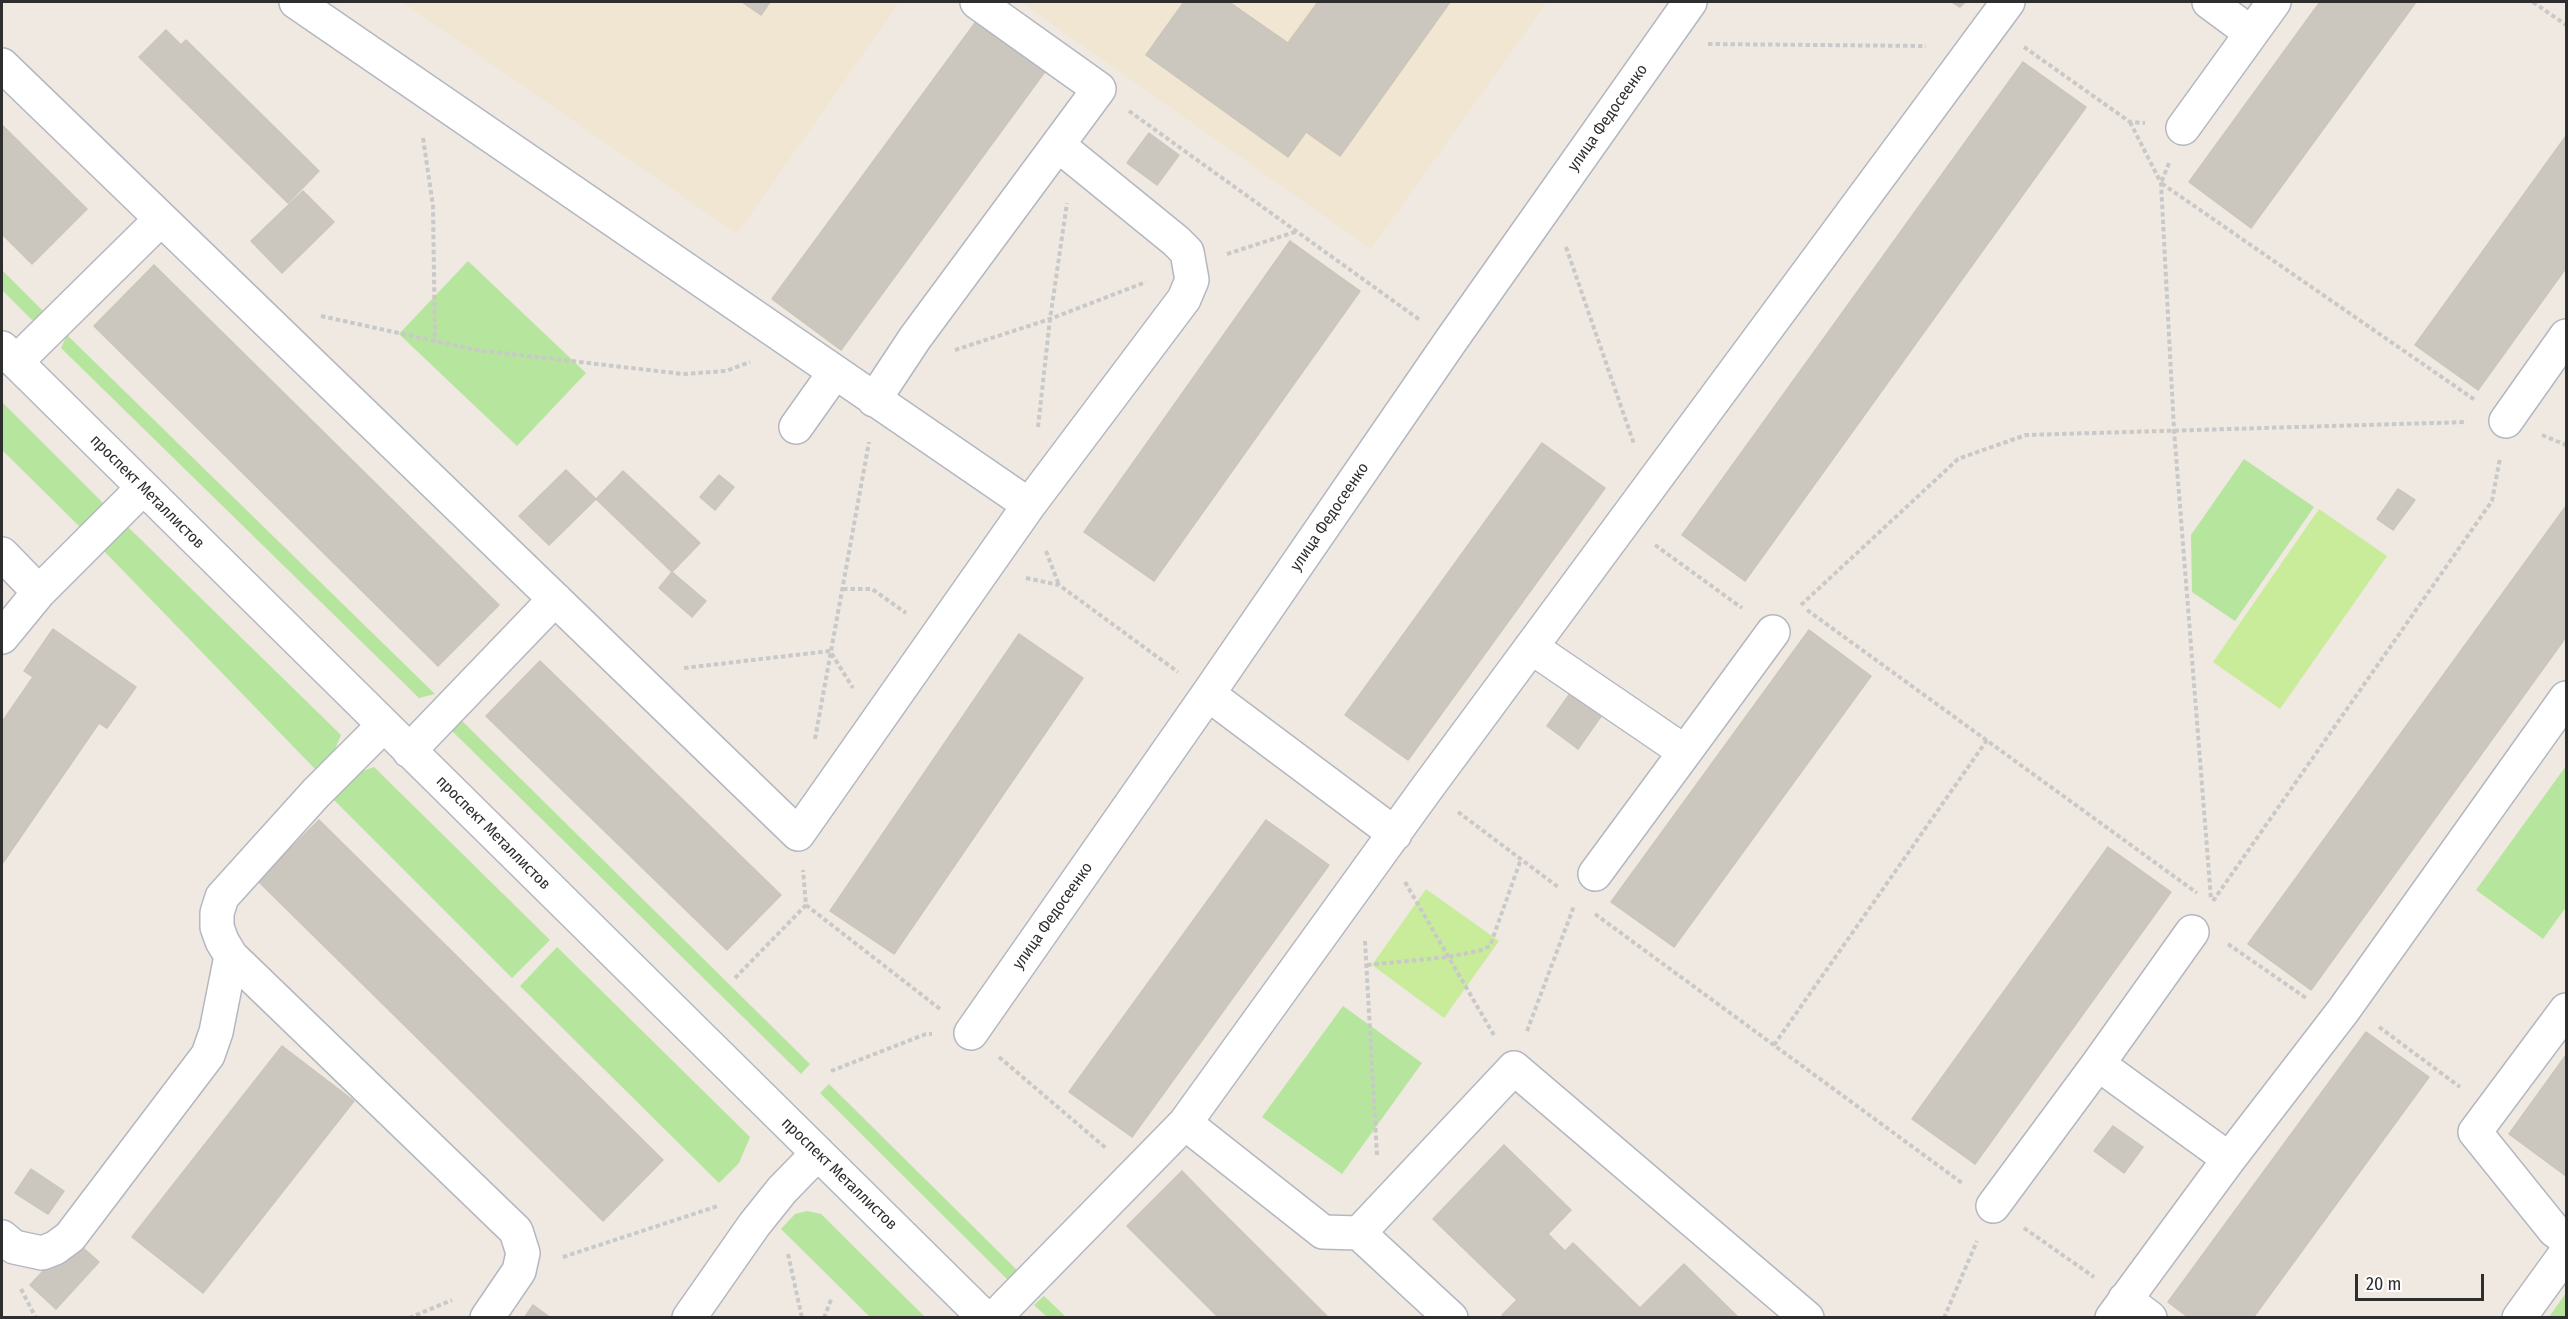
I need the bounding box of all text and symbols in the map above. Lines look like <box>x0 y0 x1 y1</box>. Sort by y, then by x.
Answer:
street label: улица Федосеенко <box>1564 61 1652 175</box>
street label: проспект Металлистов <box>86 431 208 553</box>
street label: улица Федосеенко <box>1287 459 1373 575</box>
street label: проспект Металлистов <box>432 772 554 894</box>
street label: улица Федосеенко <box>1009 859 1097 973</box>
street label: проспект Металлистов <box>777 1114 901 1234</box>
scale bar <box>2358 1262 2487 1300</box>
text: 20 m <box>2366 1273 2401 1295</box>

